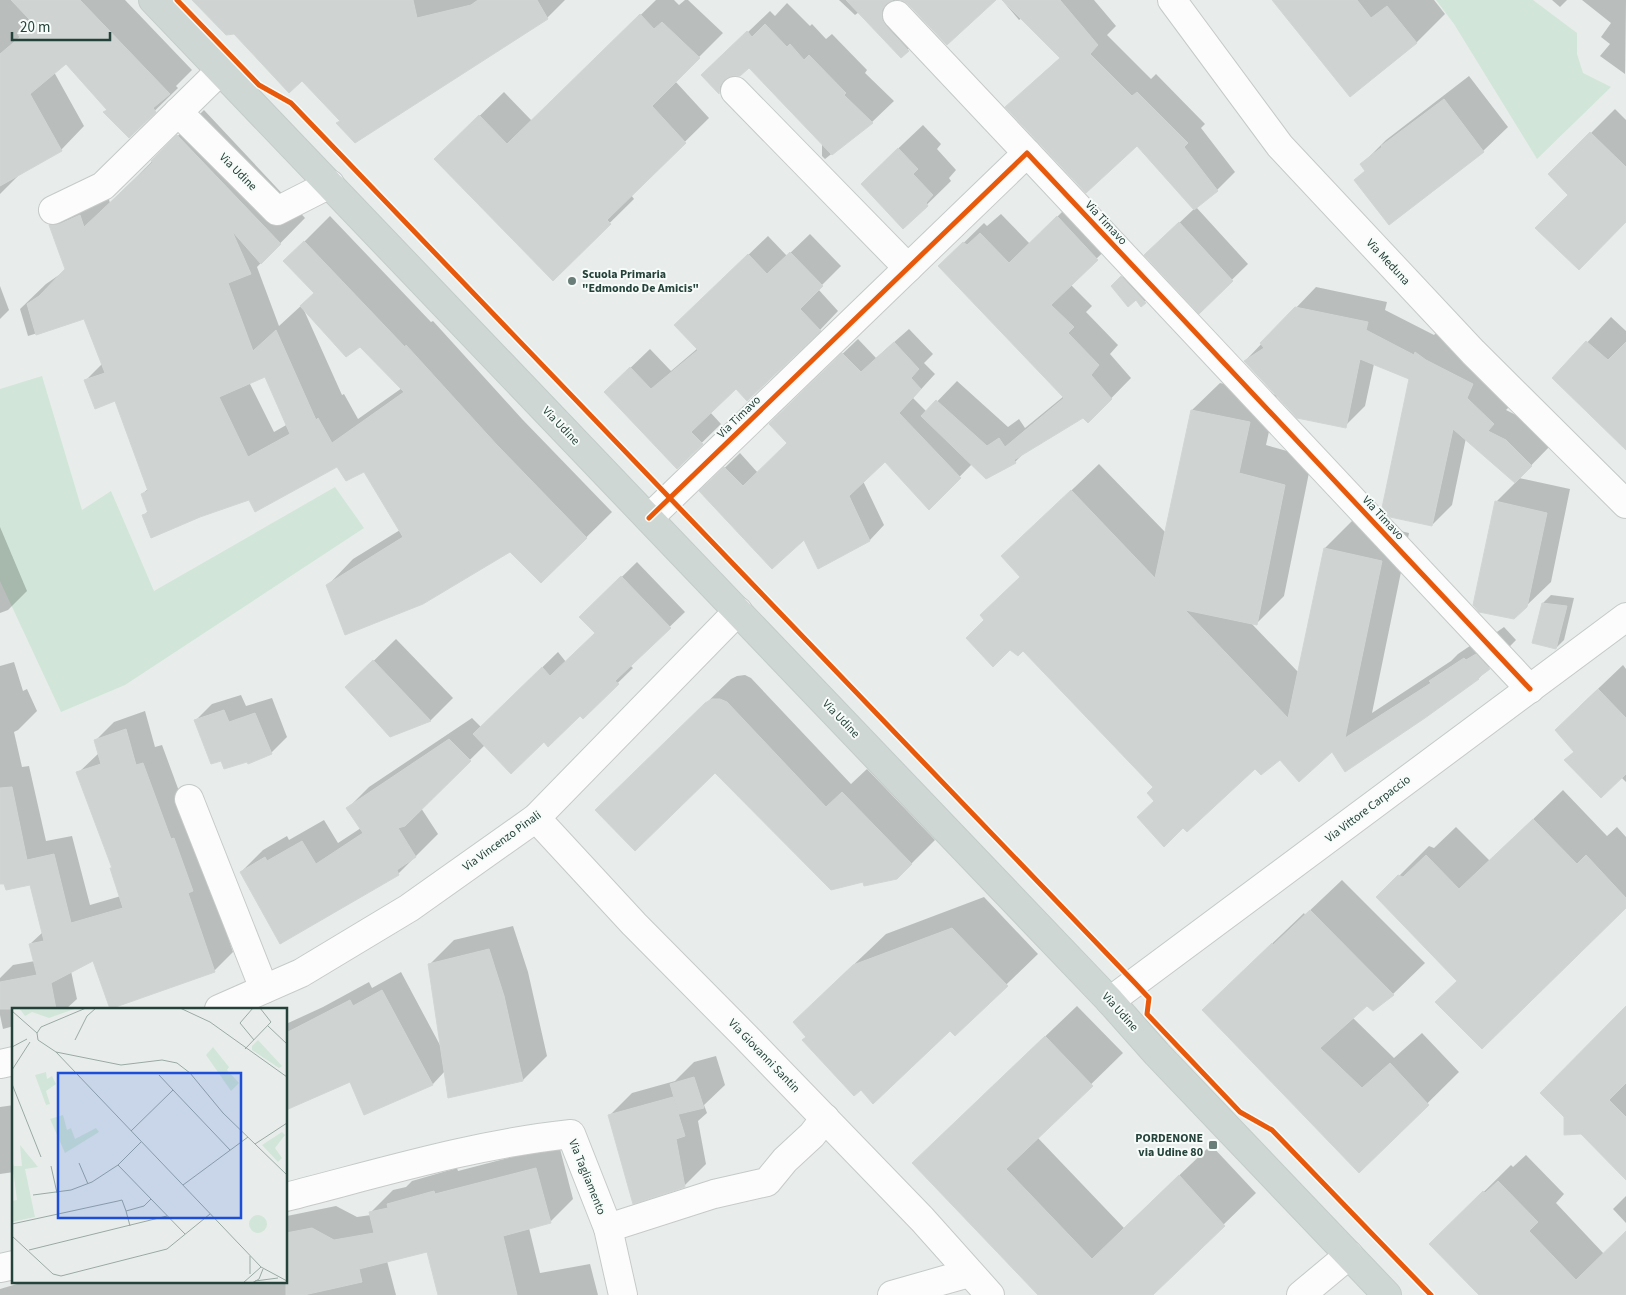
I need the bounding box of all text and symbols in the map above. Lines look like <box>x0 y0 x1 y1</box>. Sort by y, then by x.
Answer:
scale bar <box>12 10 110 42</box>
text: 20 m <box>20 17 50 38</box>
street label: Via Udine <box>215 149 261 195</box>
street label: Via Timavo <box>1081 197 1131 249</box>
street label: Via Meduna <box>1362 235 1414 289</box>
place label: Scuola Primaria "Edmondo De Amicis" <box>582 266 699 297</box>
marker: Scuola Primaria "Edmondo De Amicis" <box>566 275 578 287</box>
street label: Via Timavo <box>713 392 765 442</box>
street label: Via Udine <box>538 403 584 449</box>
street label: Via Timavo <box>1358 492 1408 544</box>
street label: Via Udine <box>818 696 864 742</box>
street label: Via Vittore Carpaccio <box>1322 771 1414 847</box>
street label: Via Vincenzo Pinali <box>459 807 545 875</box>
street label: Via Udine <box>1098 989 1142 1035</box>
inset map <box>12 1008 288 1282</box>
street label: Via Giovanni Santin <box>724 1015 804 1097</box>
place label: PORDENONE via Udine 80 <box>1135 1130 1203 1161</box>
street label: Via Tagliamento <box>564 1137 610 1217</box>
marker: PORDENONE via Udine 80 <box>1207 1139 1219 1151</box>

